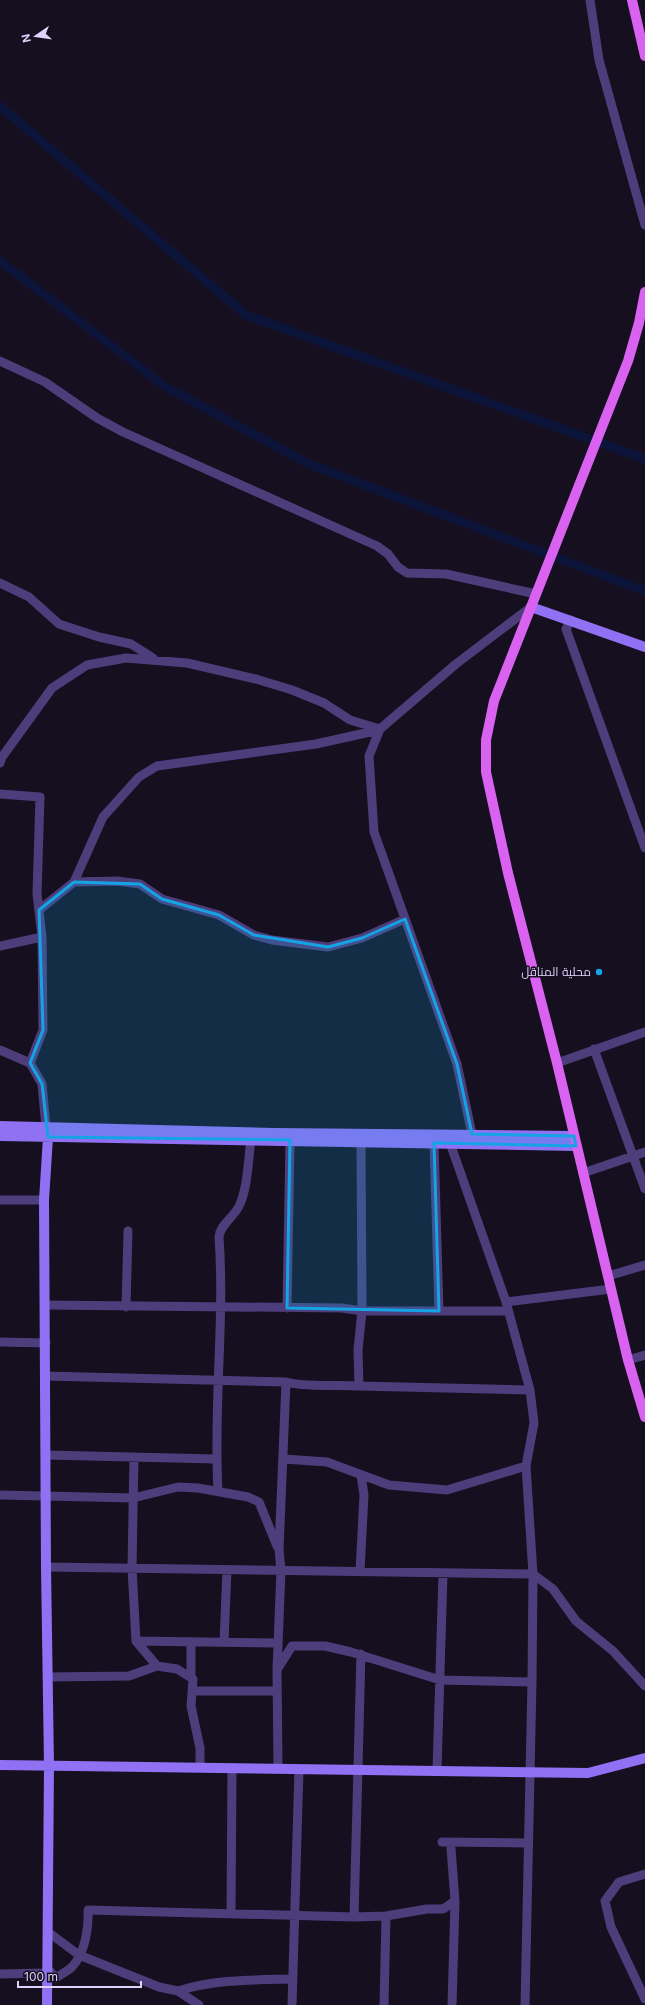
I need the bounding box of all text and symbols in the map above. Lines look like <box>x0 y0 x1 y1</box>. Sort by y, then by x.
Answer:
north arrow <box>16 16 56 56</box>
text: N <box>18 33 34 44</box>
place label: محلية المناقل <box>521 964 591 979</box>
marker: محلية المناقل <box>594 967 604 977</box>
scale bar <box>18 1963 141 1989</box>
text: 100 m <box>24 1969 58 1984</box>

